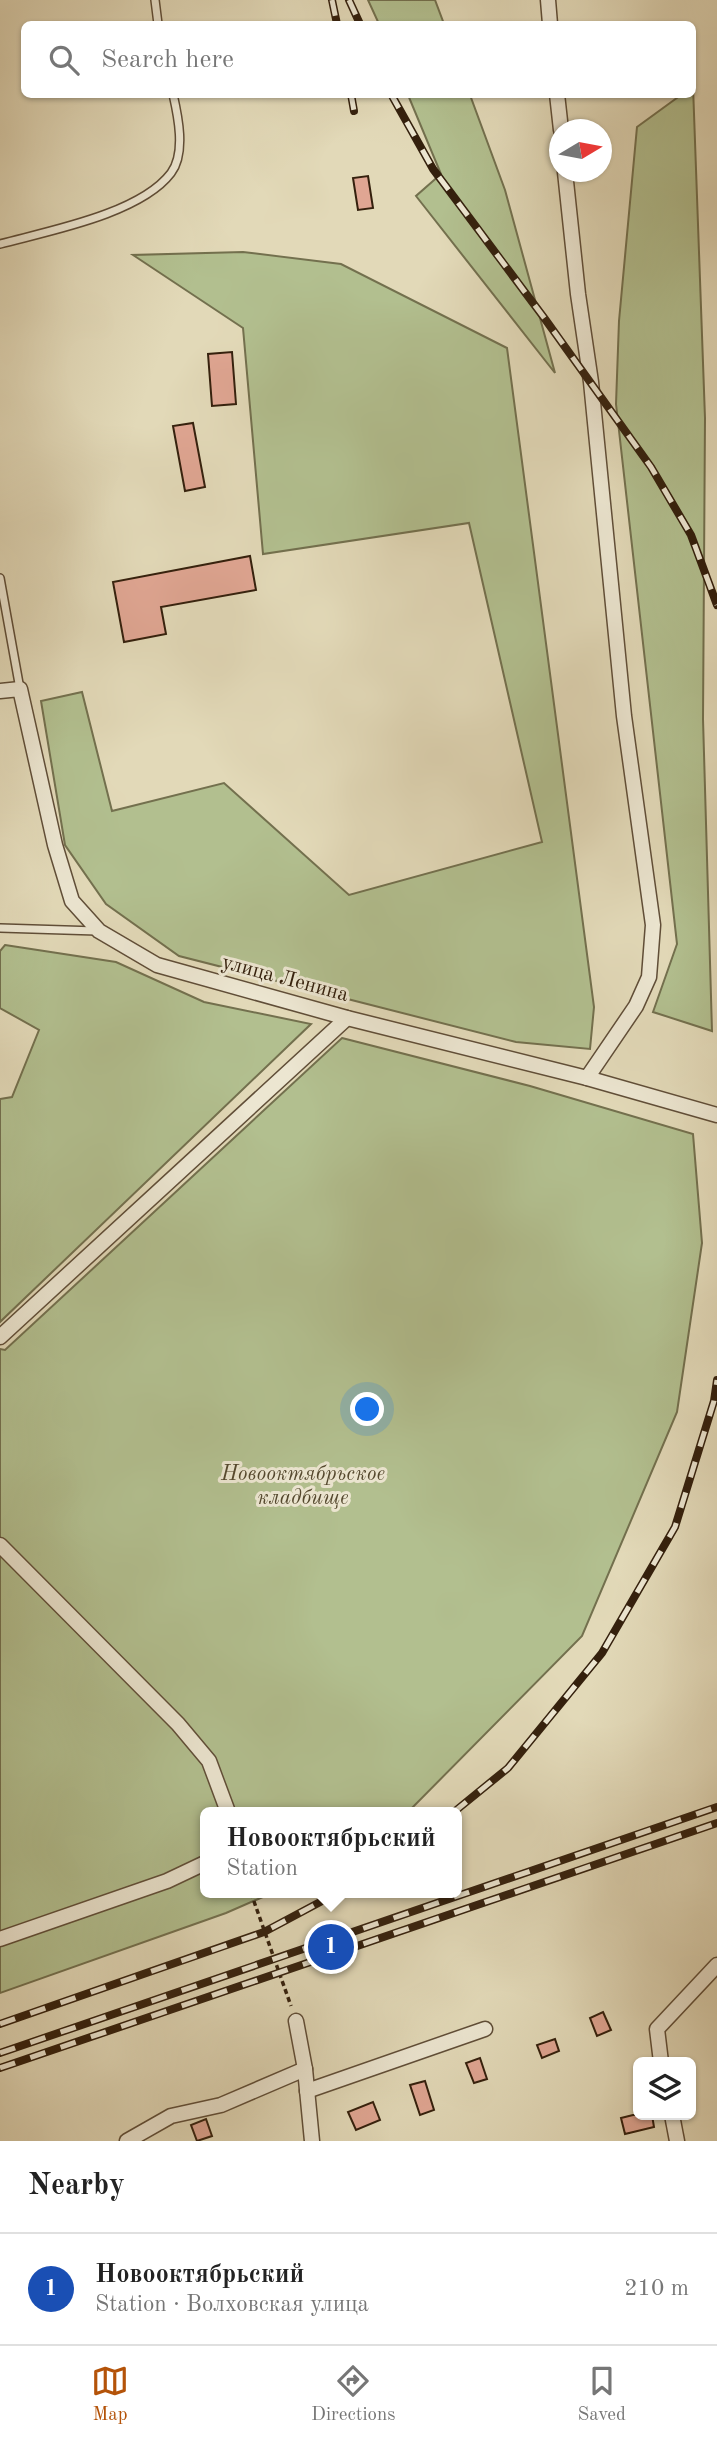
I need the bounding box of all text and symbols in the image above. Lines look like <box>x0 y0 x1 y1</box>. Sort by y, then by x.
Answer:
search box <box>21 21 696 98</box>
icon: search <box>45 41 83 79</box>
text: Search here <box>101 47 234 73</box>
north arrow <box>549 119 612 182</box>
street label: улица Ленина <box>219 952 351 1006</box>
your location <box>350 1392 384 1426</box>
park label: Новооктябрьское кладбище <box>220 1464 385 1509</box>
popup <box>200 1807 462 1898</box>
text: Новооктябрьский <box>226 1826 436 1852</box>
text: Station <box>226 1857 298 1880</box>
pin: 1 <box>308 1921 354 1973</box>
map controls <box>633 2057 696 2120</box>
button: layers <box>633 2057 696 2120</box>
text: Nearby <box>28 2171 125 2201</box>
text: Новооктябрьский <box>95 2262 304 2288</box>
text: 1 <box>44 2277 58 2300</box>
text: 210 m <box>624 2277 689 2300</box>
text: Station · Волховская улица <box>95 2293 369 2316</box>
tab: Map <box>91 2362 129 2427</box>
tab: Directions <box>311 2362 396 2427</box>
tab: Saved <box>578 2362 626 2427</box>

